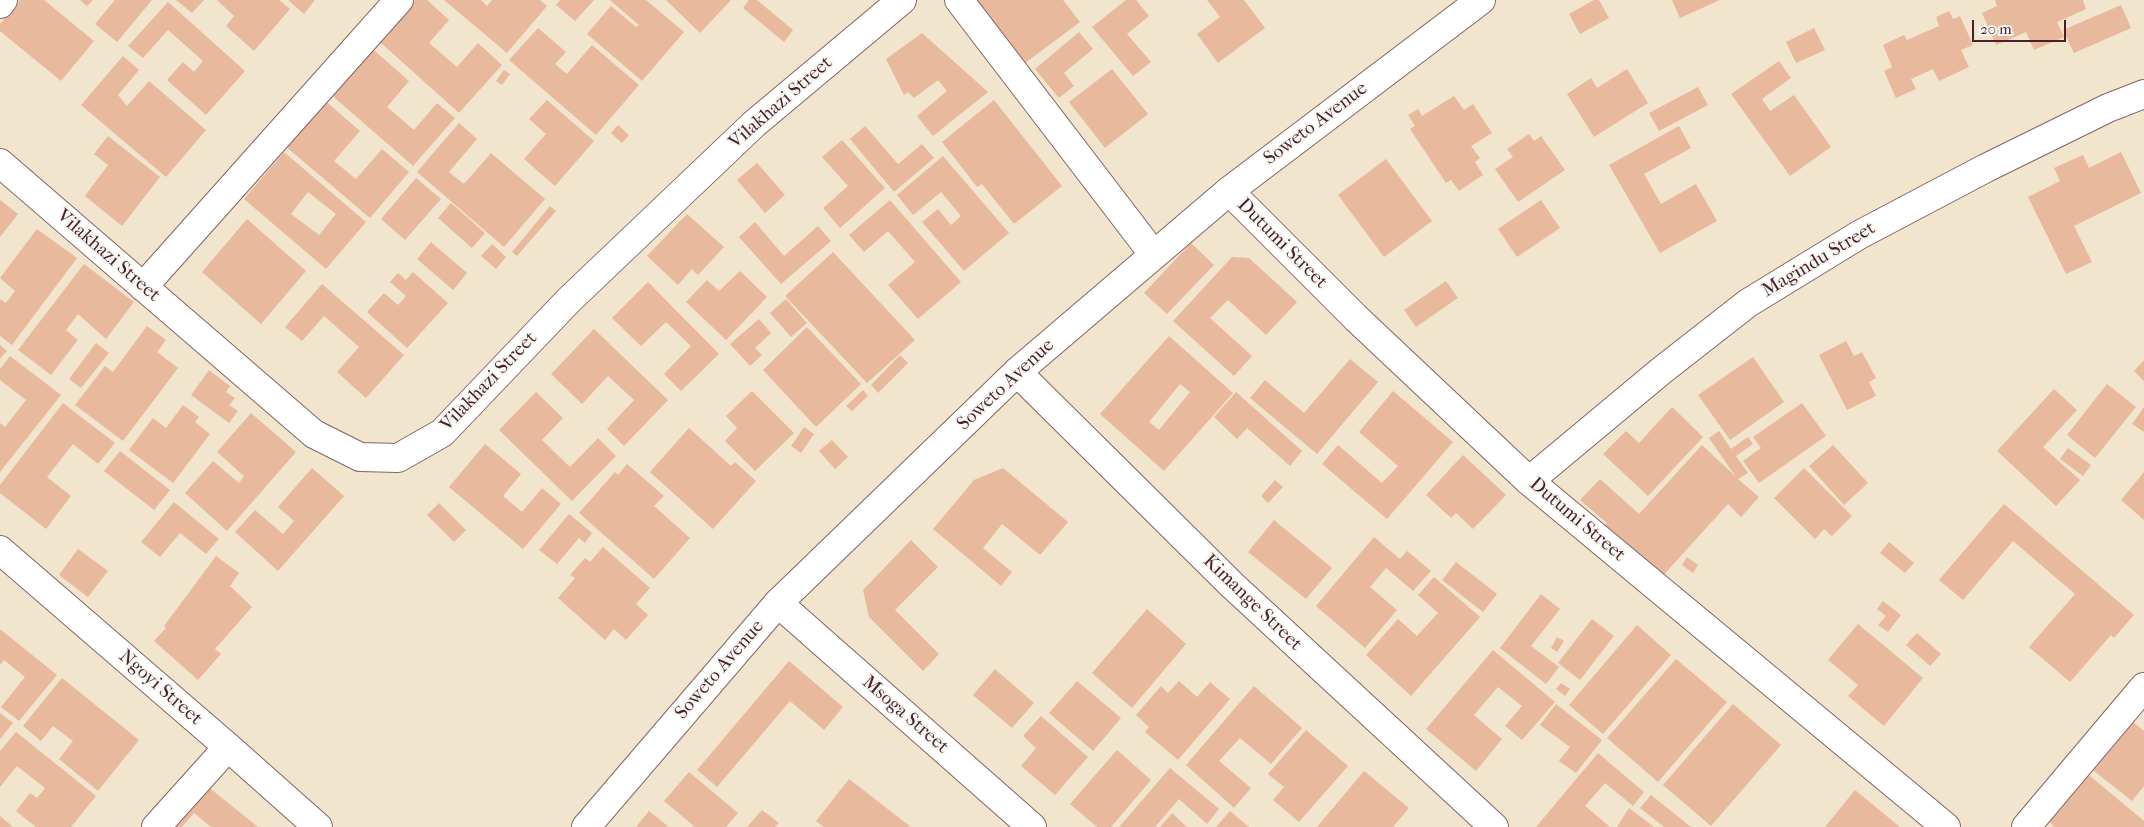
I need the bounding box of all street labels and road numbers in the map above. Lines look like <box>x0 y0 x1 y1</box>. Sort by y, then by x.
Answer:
street label: Vilakhazi Street <box>725 52 837 154</box>
street label: Soweto Avenue <box>1260 78 1372 170</box>
street label: Dutumi Street <box>1232 194 1332 294</box>
street label: Vilakhazi Street <box>52 205 164 307</box>
street label: Magindu Street <box>1758 217 1880 303</box>
street label: Vilakhazi Street <box>436 328 542 436</box>
street label: Soweto Avenue <box>953 334 1059 436</box>
street label: Dutumi Street <box>1524 473 1630 567</box>
street label: Kimange Street <box>1198 550 1306 656</box>
street label: Soweto Avenue <box>671 616 769 724</box>
street label: Ngoyi Street <box>114 646 206 730</box>
street label: Msoga Street <box>857 671 953 759</box>

